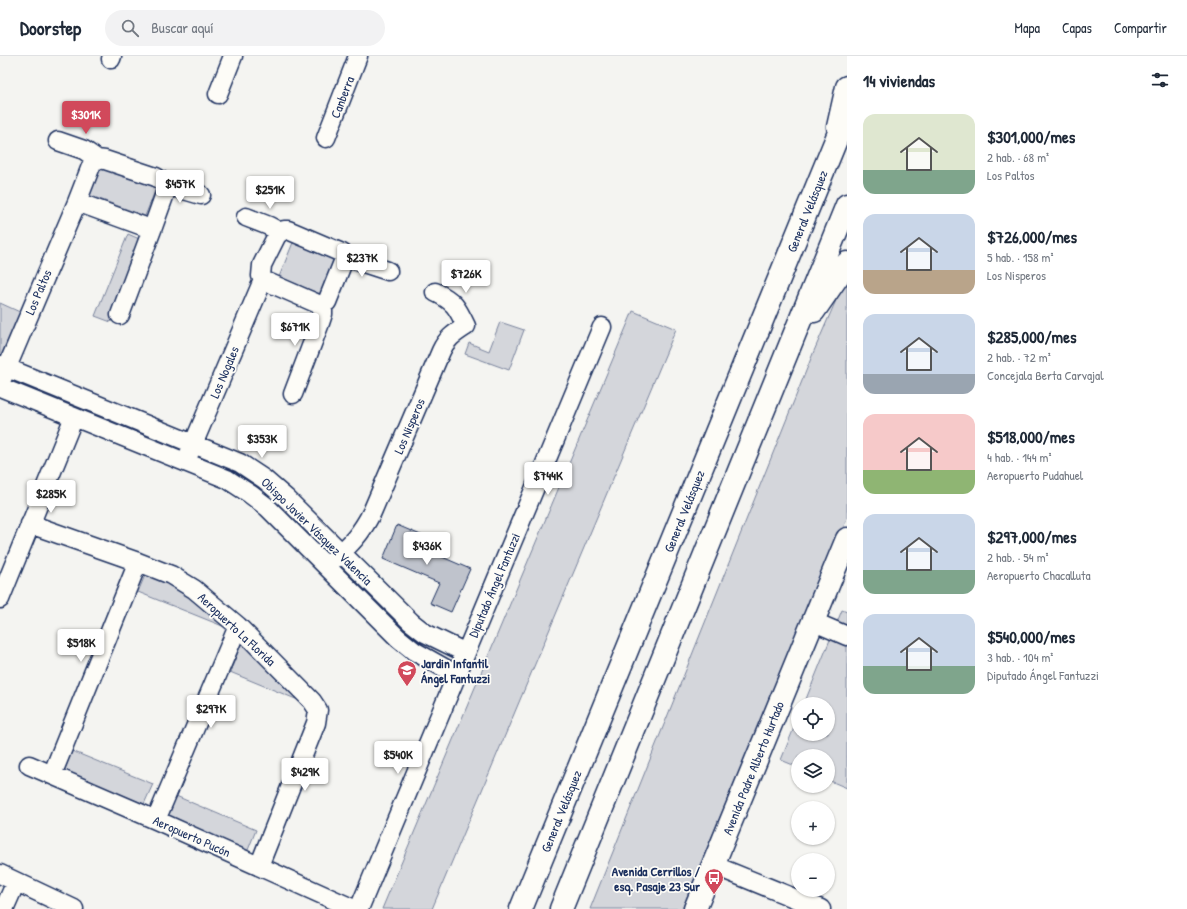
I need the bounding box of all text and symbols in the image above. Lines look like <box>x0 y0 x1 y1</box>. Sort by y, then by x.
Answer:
search box <box>105 10 385 46</box>
text: Doorstep <box>20 15 81 41</box>
icon: search <box>119 17 141 39</box>
text: Buscar aquí <box>151 17 214 38</box>
text: Mapa <box>1015 18 1040 37</box>
text: Capas <box>1062 18 1092 37</box>
text: Compartir <box>1114 18 1167 37</box>
text: 14 viviendas <box>863 69 935 92</box>
icon: filters <box>1149 69 1171 91</box>
street label: Canberra <box>326 73 358 121</box>
pin: $301K <box>58 101 114 135</box>
text: $301K <box>71 105 101 123</box>
text: $301,000/mes <box>987 125 1075 148</box>
icon: home <box>895 130 943 178</box>
text: 2 hab. · 68 m² <box>987 148 1049 166</box>
text: Los Paltos <box>987 166 1035 184</box>
street label: General Velásquez <box>782 167 832 255</box>
pin: $457K <box>152 170 208 204</box>
text: $457K <box>165 174 195 192</box>
pin: $251K <box>242 176 298 210</box>
text: $251K <box>255 180 285 198</box>
text: $726,000/mes <box>987 225 1077 248</box>
icon: home <box>895 230 943 278</box>
pin: $237K <box>334 244 390 278</box>
text: $237K <box>346 248 378 266</box>
text: 5 hab. · 158 m² <box>987 248 1053 266</box>
pin: $726K <box>438 260 494 294</box>
text: $726K <box>450 264 482 282</box>
text: Los Nisperos <box>987 266 1046 284</box>
street label: Los Paltos <box>20 267 56 317</box>
pin: $671K <box>267 313 323 347</box>
text: $671K <box>280 317 310 335</box>
text: $285,000/mes <box>987 325 1076 348</box>
icon: home <box>895 330 943 378</box>
street label: Los Nogales <box>205 343 243 401</box>
text: 2 hab. · 72 m² <box>987 348 1051 366</box>
text: Concejala Berta Carvajal <box>987 366 1104 384</box>
street label: Los Nisperos <box>389 395 429 457</box>
pin: $353K <box>234 425 290 459</box>
text: $518,000/mes <box>987 425 1075 448</box>
text: $353K <box>247 429 277 447</box>
icon: home <box>895 430 943 478</box>
text: 4 hab. · 144 m² <box>987 448 1051 466</box>
pin: $744K <box>520 462 576 496</box>
text: $744K <box>533 466 563 484</box>
text: Aeropuerto Pudahuel <box>987 466 1083 484</box>
street label: General Velásquez <box>659 467 709 555</box>
street label: Obispo Javier Vásquez Valencia <box>258 473 376 589</box>
pin: $285K <box>23 480 79 514</box>
text: $285K <box>36 484 66 502</box>
text: $297,000/mes <box>987 525 1077 548</box>
street label: Diputado Ángel Fantuzzi <box>464 530 524 640</box>
icon: home <box>895 530 943 578</box>
pin: $436K <box>399 532 455 566</box>
text: $436K <box>412 536 442 554</box>
text: 2 hab. · 54 m² <box>987 548 1049 566</box>
text: Aeropuerto Chacalluta <box>987 566 1091 584</box>
street label: Aeropuerto La Florida <box>194 588 280 670</box>
text: $540,000/mes <box>987 625 1075 648</box>
pin: $518K <box>53 629 109 663</box>
icon: home <box>895 630 943 678</box>
text: $518K <box>66 633 96 651</box>
text: 3 hab. · 104 m² <box>987 648 1053 666</box>
place label: Jardin Infantil Ángel Fantuzzi <box>421 654 490 688</box>
school or university icon: Jardin Infantil Ángel Fantuzzi <box>396 659 418 687</box>
text: Diputado Ángel Fantuzzi <box>987 666 1099 684</box>
pin: $297K <box>183 695 239 729</box>
map controls <box>791 697 835 897</box>
button: locate <box>791 697 835 741</box>
text: $297K <box>196 699 226 717</box>
street label: Avenida Padre Alberto Hurtado <box>718 699 788 837</box>
pin: $540K <box>370 741 426 775</box>
text: $540K <box>383 745 413 763</box>
button: layers <box>791 749 835 793</box>
pin: $429K <box>277 758 333 792</box>
text: $429K <box>290 762 320 780</box>
street label: General Velásquez <box>536 767 586 855</box>
button: + <box>791 801 835 845</box>
street label: Aeropuerto Pucón <box>150 811 234 861</box>
button: − <box>791 853 835 897</box>
place label: Avenida Cerrillos / esq. Pasaje 23 Sur <box>612 862 701 896</box>
bus stop icon: Avenida Cerrillos / esq. Pasaje 23 Sur <box>703 867 725 895</box>

